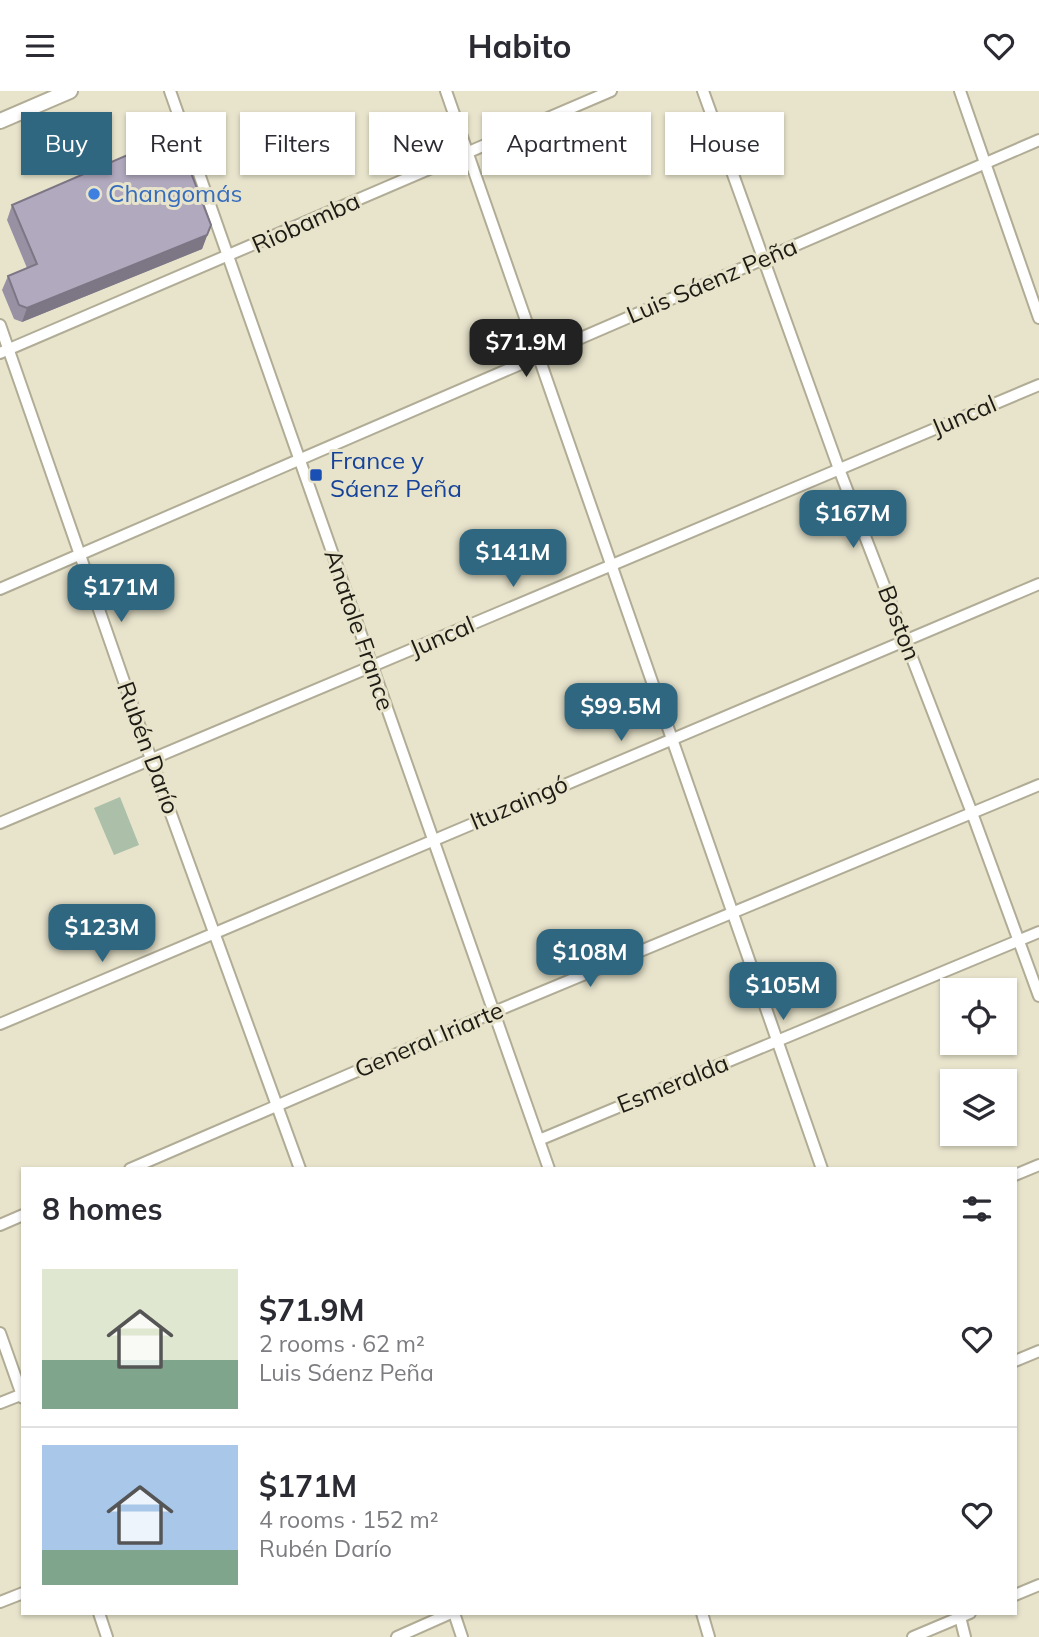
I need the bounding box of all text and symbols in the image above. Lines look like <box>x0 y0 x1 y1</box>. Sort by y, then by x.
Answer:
text: Habito <box>468 26 571 66</box>
icon: menu <box>21 27 59 65</box>
icon: heart <box>980 27 1018 65</box>
chip: Buy <box>21 112 112 175</box>
chip: Rent <box>126 112 226 175</box>
chip: Filters <box>240 112 355 175</box>
chip: New <box>369 112 468 175</box>
chip: Apartment <box>482 112 651 175</box>
chip: House <box>665 112 784 175</box>
place label: Changomás <box>108 178 243 208</box>
street label: Riobamba <box>247 185 364 259</box>
marker: Changomás <box>86 186 102 202</box>
street label: Luis Sáenz Peña <box>622 231 801 330</box>
pin: $71.9M <box>469 320 583 379</box>
text: $71.9M <box>486 327 566 356</box>
street label: Juncal <box>927 388 1001 442</box>
place label: France y Sáenz Peña <box>330 445 462 503</box>
marker: France y Sáenz Peña <box>308 467 324 483</box>
pin: $167M <box>804 491 902 550</box>
text: $167M <box>815 498 891 527</box>
pin: $141M <box>464 529 562 589</box>
text: $141M <box>475 537 551 566</box>
street label: Anatole France <box>318 545 401 714</box>
pin: $171M <box>72 565 170 624</box>
text: $171M <box>83 572 159 601</box>
street label: Boston <box>872 581 928 664</box>
street label: Juncal <box>405 609 479 663</box>
street label: Rubén Darío <box>111 677 187 818</box>
pin: $99.5M <box>564 683 678 743</box>
text: $99.5M <box>581 691 661 720</box>
street label: Ituzaingó <box>465 768 572 836</box>
pin: $123M <box>53 905 151 964</box>
text: $123M <box>64 912 140 941</box>
pin: $108M <box>541 929 639 989</box>
text: $108M <box>552 937 628 966</box>
pin: $105M <box>734 963 832 1022</box>
text: $105M <box>745 970 821 999</box>
map controls <box>940 978 1017 1146</box>
button: locate <box>940 978 1017 1055</box>
street label: General Iriarte <box>350 994 507 1084</box>
street label: Esmeralda <box>613 1047 733 1119</box>
button: layers <box>940 1069 1017 1146</box>
text: 8 homes <box>42 1190 163 1228</box>
icon: filters <box>958 1190 996 1228</box>
text: $71.9M <box>259 1291 365 1329</box>
icon: home <box>98 1297 182 1381</box>
icon: heart <box>958 1320 996 1358</box>
text: 2 rooms · 62 m² <box>259 1329 425 1358</box>
text: Luis Sáenz Peña <box>259 1358 434 1387</box>
text: $171M <box>259 1467 357 1505</box>
icon: home <box>98 1473 182 1557</box>
icon: heart <box>958 1496 996 1534</box>
text: 4 rooms · 152 m² <box>259 1505 439 1534</box>
text: Rubén Darío <box>259 1534 392 1563</box>

